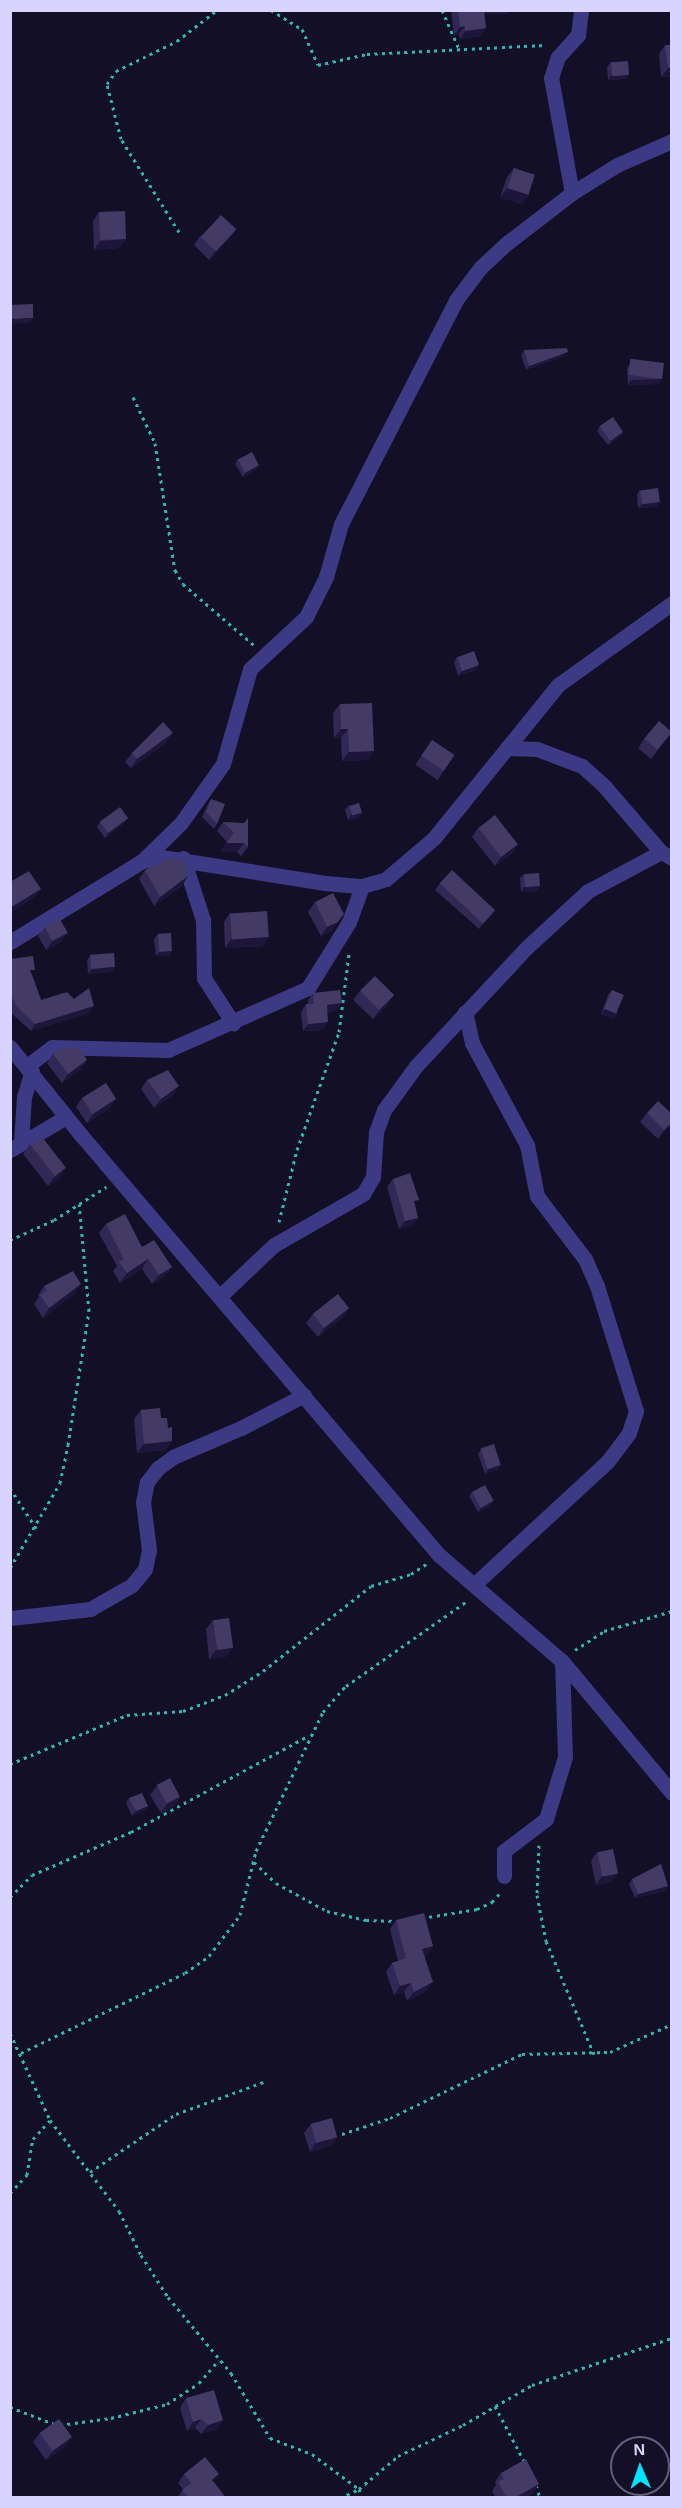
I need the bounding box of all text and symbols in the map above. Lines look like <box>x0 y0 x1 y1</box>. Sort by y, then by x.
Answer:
north arrow <box>610 2436 670 2496</box>
text: N <box>633 2441 645 2458</box>

